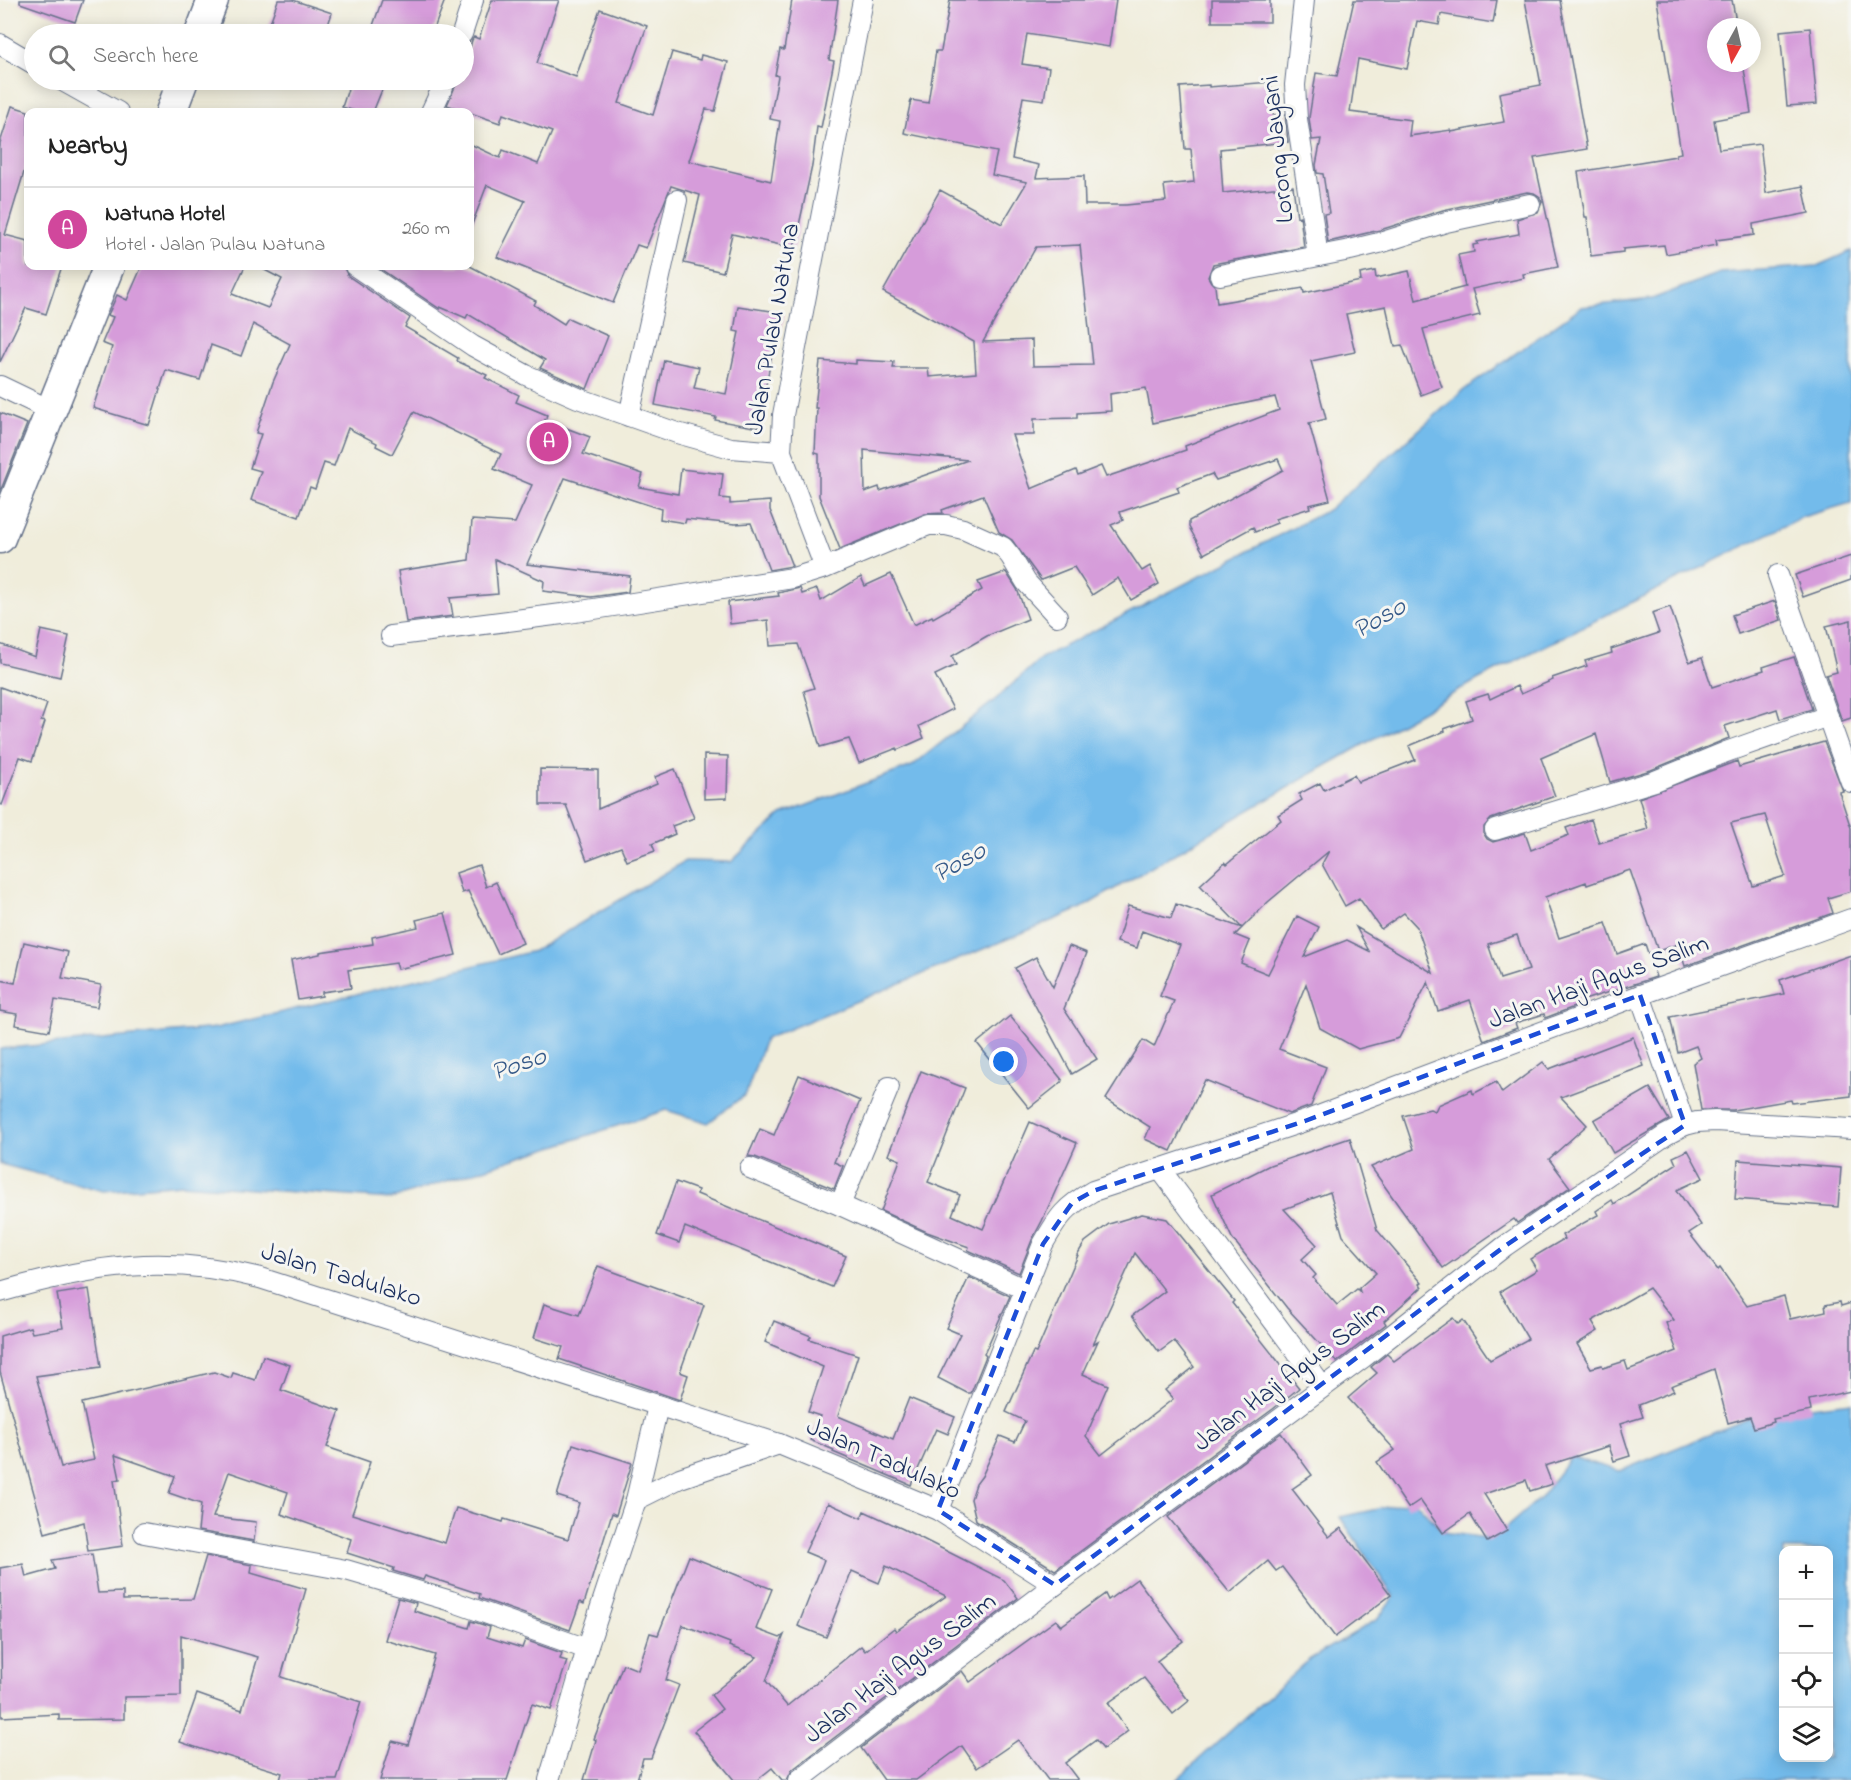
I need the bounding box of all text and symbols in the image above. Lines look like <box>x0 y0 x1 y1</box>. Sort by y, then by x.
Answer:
north arrow <box>1707 18 1761 72</box>
search box <box>24 24 474 90</box>
icon: search <box>45 41 78 74</box>
text: Search here <box>93 41 198 73</box>
street label: Lorong Jayani <box>1252 73 1306 225</box>
text: Nearby <box>48 128 127 166</box>
text: Natuna Hotel <box>105 199 225 231</box>
text: A <box>61 215 74 244</box>
text: 260 m <box>402 215 450 244</box>
street label: Jalan Pulau Natuna <box>737 220 811 438</box>
text: Hotel · Jalan Pulau Natuna <box>105 231 325 260</box>
pin: A <box>530 420 568 464</box>
water label: Poso <box>1346 588 1415 650</box>
water label: Poso <box>926 832 995 894</box>
street label: Jalan Haji Agus Salim <box>1483 925 1715 1041</box>
water label: Poso <box>486 1037 553 1093</box>
your location <box>989 1047 1018 1076</box>
street label: Jalan Tadulako <box>256 1234 426 1318</box>
street label: Jalan Haji Agus Salim <box>1186 1292 1394 1462</box>
street label: Jalan Tadulako <box>799 1409 967 1511</box>
map controls <box>1779 1546 1833 1762</box>
button: + <box>1779 1546 1833 1600</box>
street label: Jalan Haji Agus Salim <box>797 1584 1005 1754</box>
button: − <box>1779 1600 1833 1654</box>
button: locate <box>1779 1654 1833 1708</box>
button: layers <box>1779 1708 1833 1762</box>

